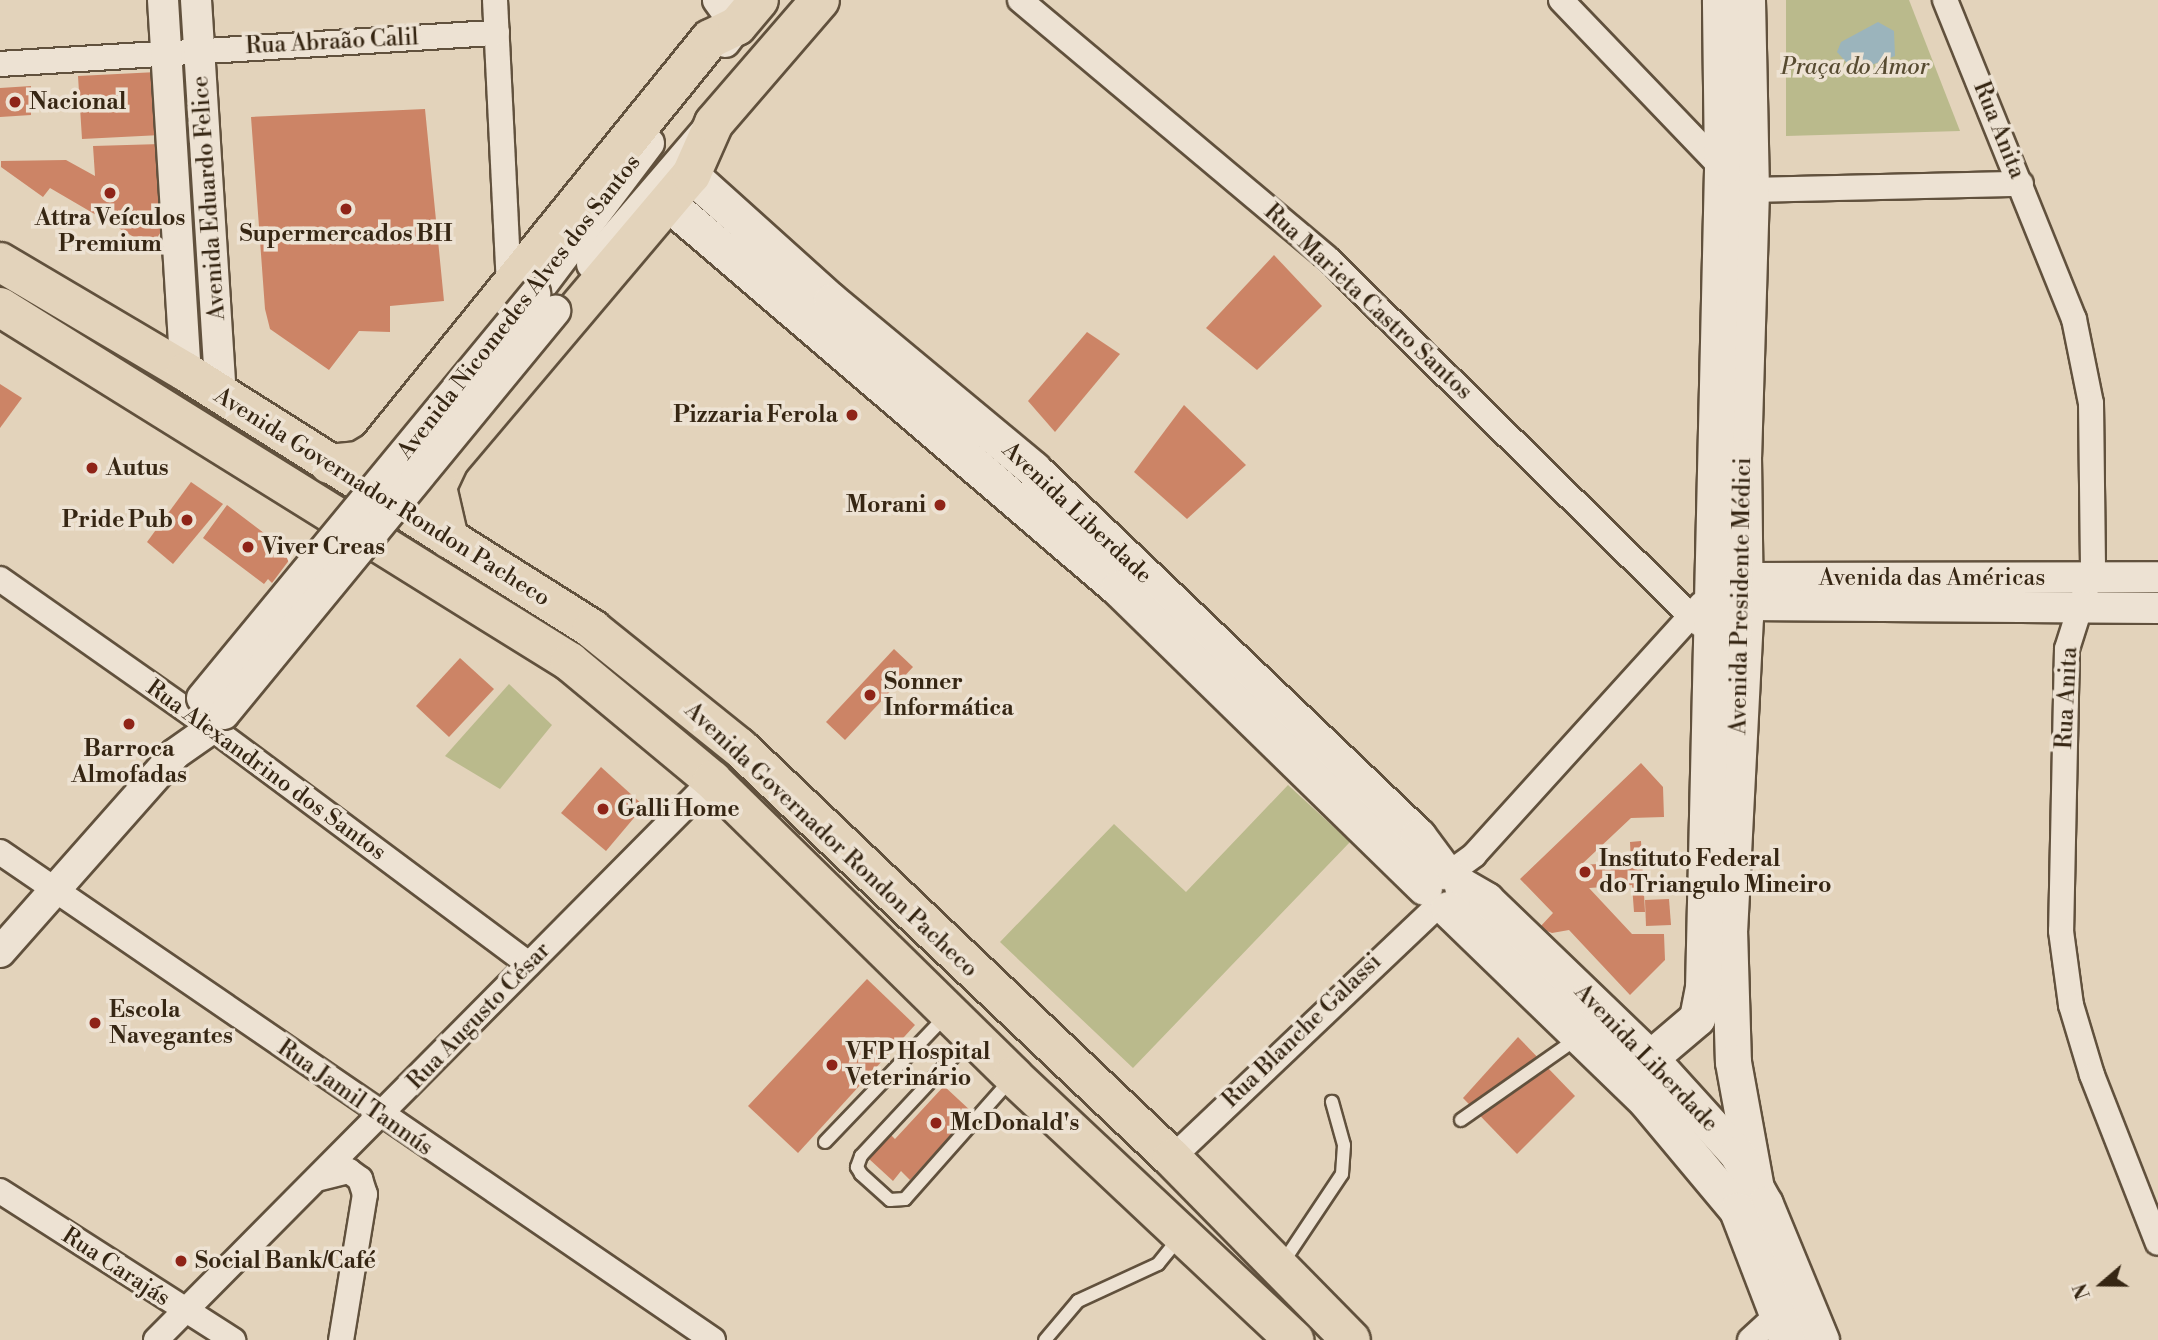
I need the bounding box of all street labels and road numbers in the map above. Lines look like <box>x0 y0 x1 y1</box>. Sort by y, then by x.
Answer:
street label: Rua Abraão Calil <box>245 24 419 60</box>
street label: Avenida Eduardo Felice <box>187 75 231 321</box>
street label: Rua Anita <box>1967 77 2031 183</box>
street label: Avenida Nicomedes Alves dos Santos <box>391 149 647 465</box>
street label: Rua Marieta Castro Santos <box>1258 198 1478 406</box>
street label: Avenida Governador Rondon Pacheco <box>209 382 555 612</box>
street label: Avenida Liberdade <box>996 436 1158 590</box>
street label: Avenida Presidente Médici <box>1725 457 1757 735</box>
street label: Avenida das Américas <box>1819 564 2045 592</box>
street label: Rua Anita <box>2051 646 2083 750</box>
street label: Rua Alexandrino dos Santos <box>141 674 391 866</box>
street label: Avenida Governador Rondon Pacheco <box>679 697 983 983</box>
street label: Rua Augusto César <box>402 937 556 1095</box>
street label: Rua Blanche Galassi <box>1217 948 1387 1114</box>
street label: Avenida Liberdade <box>1568 978 1724 1138</box>
street label: Rua Jamil Tannús <box>272 1034 438 1162</box>
street label: Rua Carajás <box>57 1222 175 1312</box>

